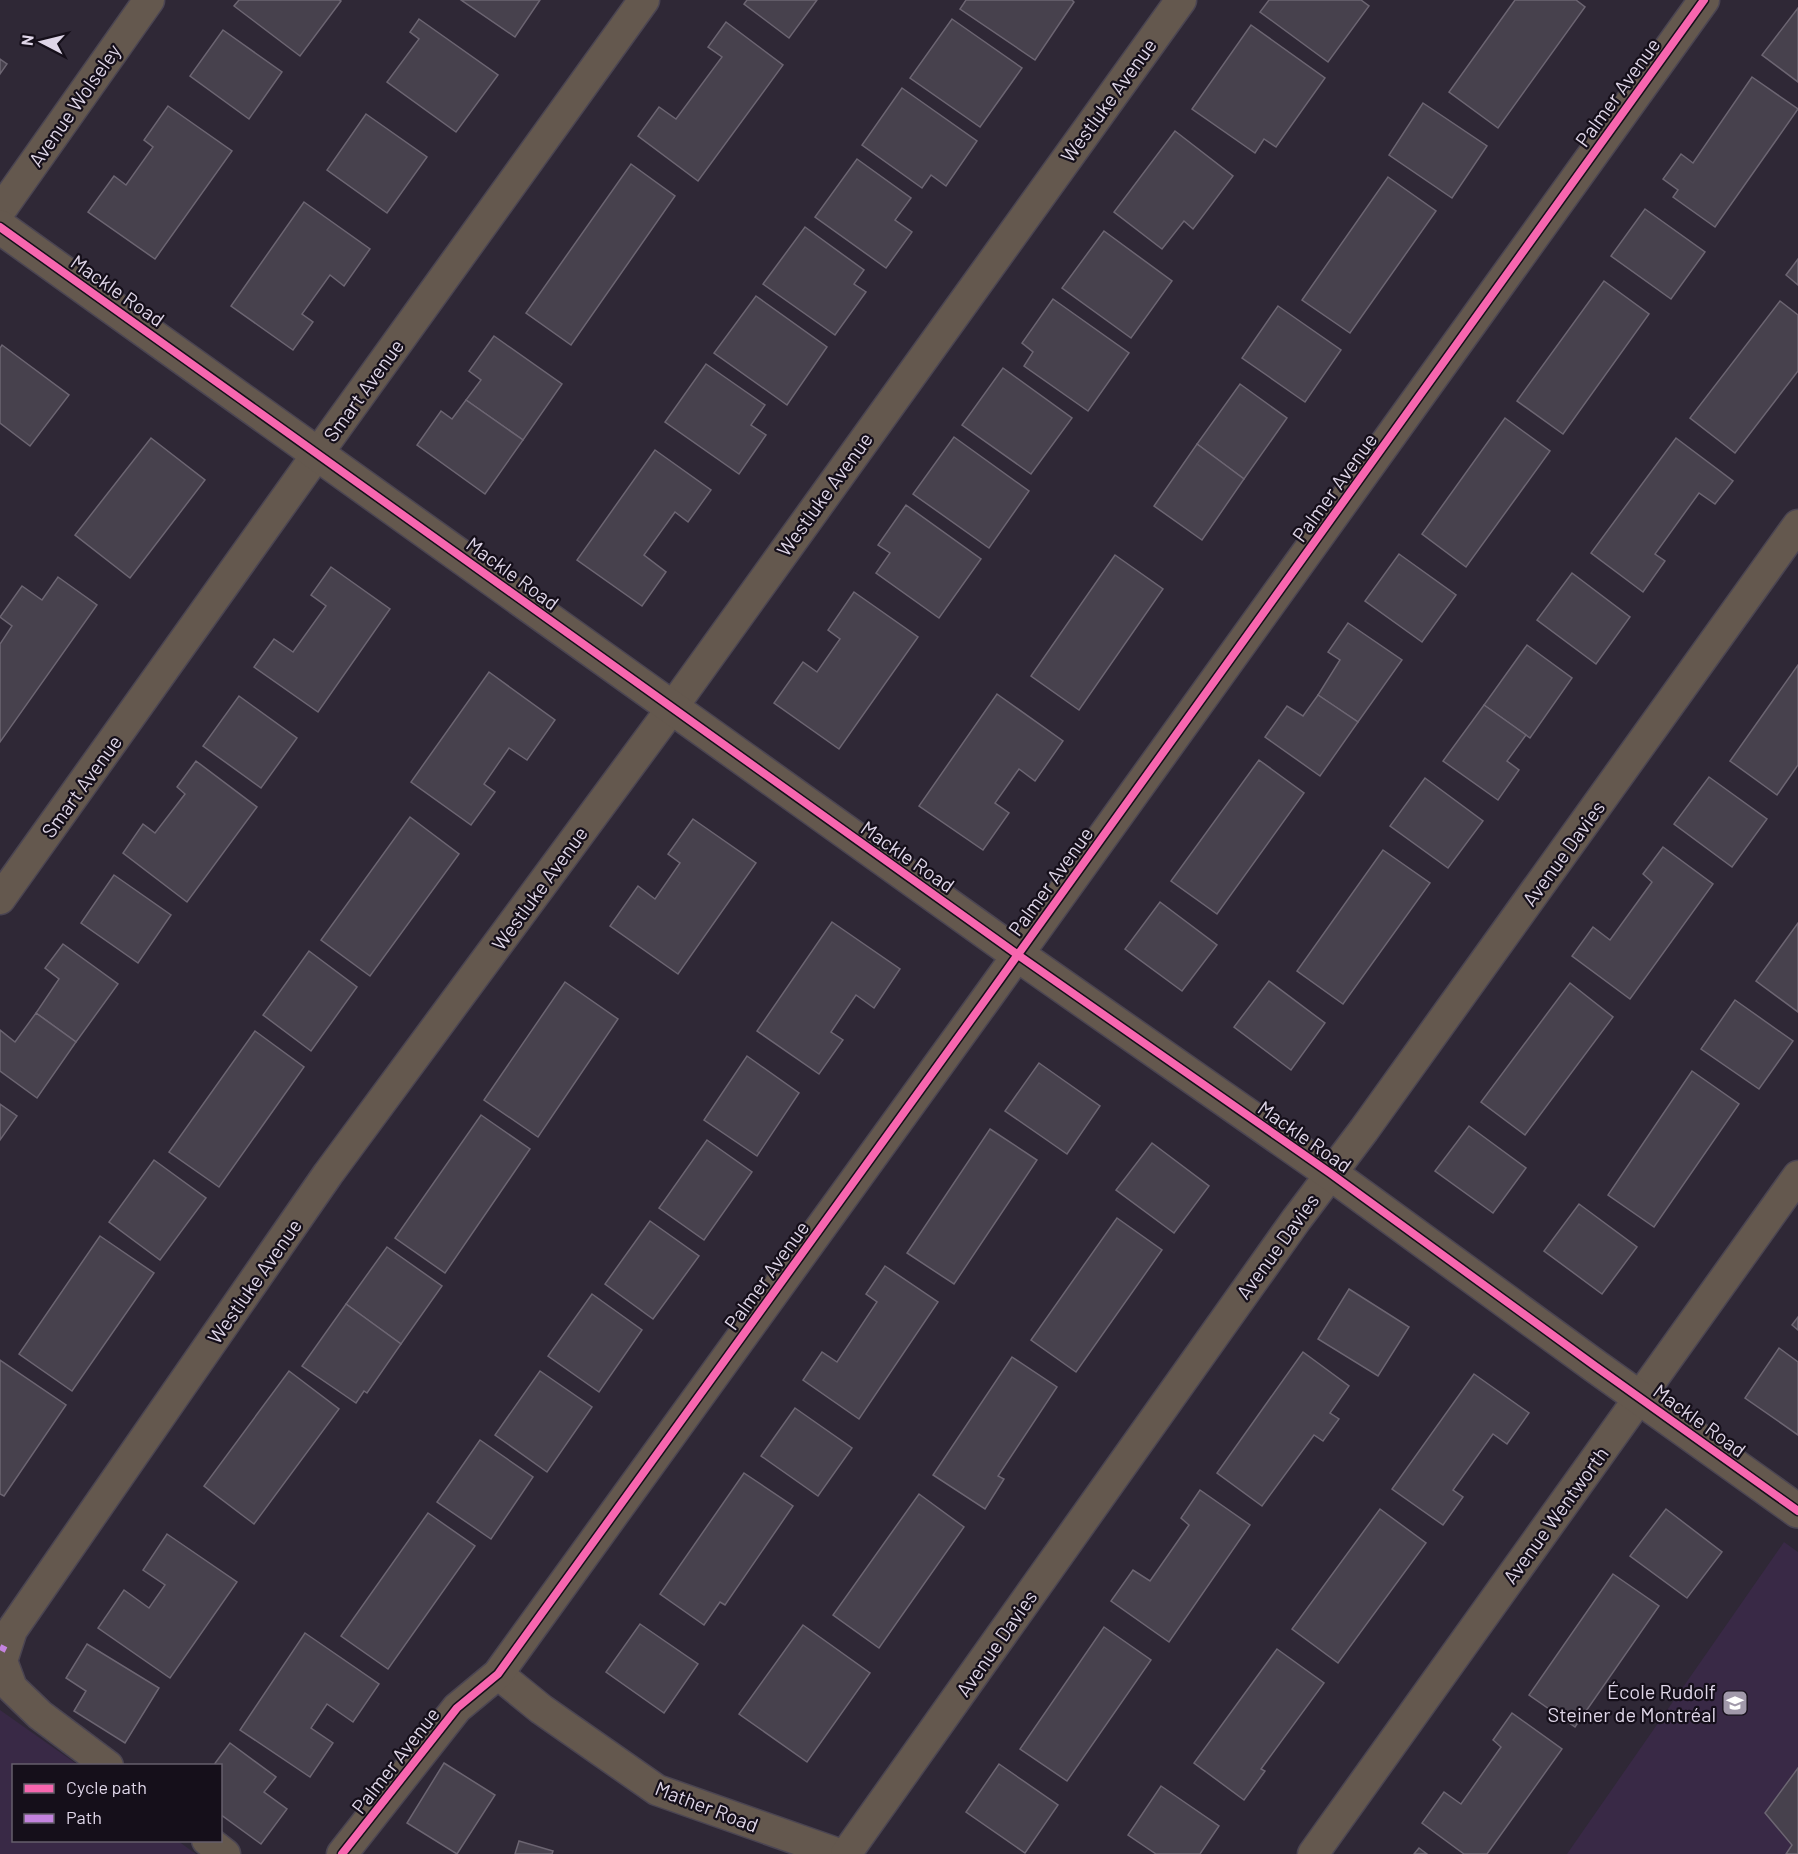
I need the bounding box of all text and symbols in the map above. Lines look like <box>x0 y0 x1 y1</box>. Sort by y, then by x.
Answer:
north arrow <box>12 12 72 72</box>
street label: Westluke Avenue <box>1055 33 1161 167</box>
street label: Palmer Avenue <box>1570 33 1664 151</box>
text: N <box>17 34 37 47</box>
street label: Avenue Wolseley <box>23 39 125 171</box>
street label: Mackle Road <box>67 249 169 331</box>
street label: Smart Avenue <box>318 334 408 446</box>
street label: Westluke Avenue <box>771 427 877 561</box>
street label: Palmer Avenue <box>1287 428 1381 546</box>
street label: Mackle Road <box>462 531 564 615</box>
street label: Smart Avenue <box>36 730 126 842</box>
street label: Avenue Davies <box>1517 796 1609 910</box>
street label: Mackle Road <box>857 815 959 897</box>
street label: Westluke Avenue <box>486 821 592 955</box>
street label: Palmer Avenue <box>1003 822 1097 940</box>
street label: Mackle Road <box>1254 1095 1356 1177</box>
street label: Avenue Davies <box>1231 1189 1323 1303</box>
street label: Westluke Avenue <box>202 1214 306 1348</box>
street label: Palmer Avenue <box>719 1216 813 1334</box>
street label: Mackle Road <box>1649 1378 1751 1462</box>
street label: Avenue Wentworth <box>1497 1442 1613 1588</box>
street label: Avenue Davies <box>950 1585 1042 1701</box>
place label: École Rudolf Steiner de Montréal <box>1548 1679 1716 1726</box>
school or university icon: École Rudolf Steiner de Montréal <box>1720 1688 1750 1718</box>
street label: Palmer Avenue <box>346 1702 444 1818</box>
legend <box>12 1764 222 1842</box>
street label: Mather Road <box>652 1775 762 1837</box>
text: Cycle path <box>66 1776 147 1798</box>
text: Path <box>66 1806 102 1828</box>

